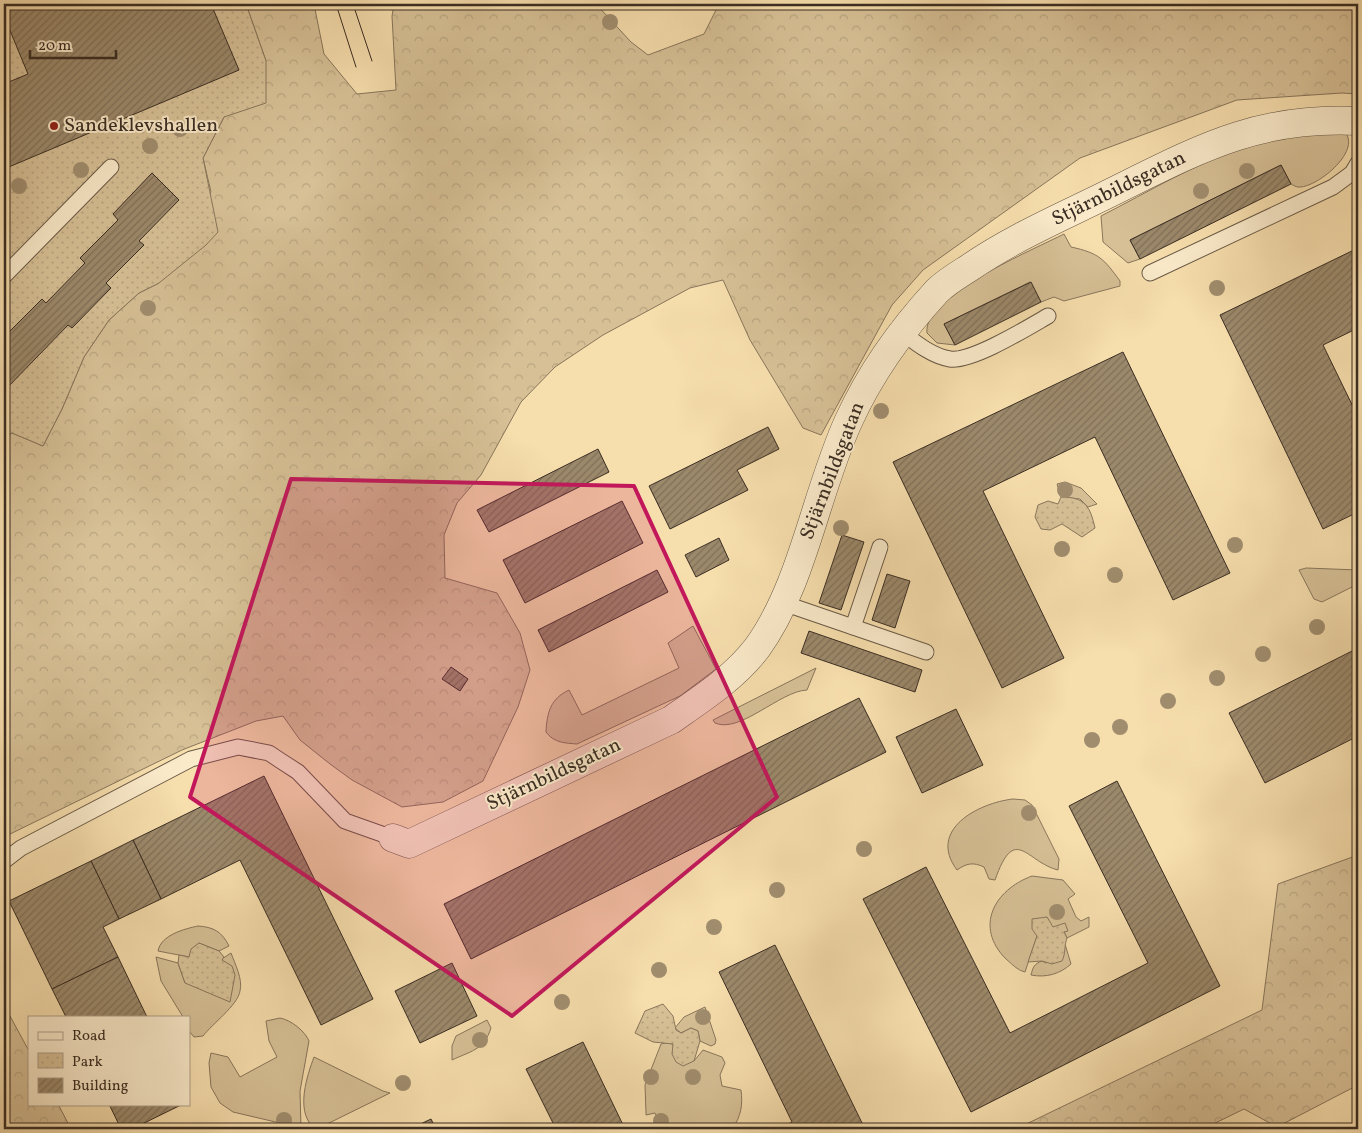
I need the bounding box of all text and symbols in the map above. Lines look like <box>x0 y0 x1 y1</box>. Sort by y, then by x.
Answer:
scale bar <box>30 28 116 60</box>
text: 20 m <box>38 36 71 57</box>
place label: Sandeklevshallen <box>64 112 218 140</box>
marker: Sandeklevshallen <box>48 120 60 132</box>
street label: Stjärnbildsgatan <box>1047 144 1191 233</box>
street label: Stjärnbildsgatan <box>794 398 872 544</box>
street label: Stjärnbildsgatan <box>482 732 626 818</box>
legend <box>28 1016 190 1106</box>
text: Road <box>72 1026 106 1047</box>
text: Park <box>72 1052 103 1073</box>
text: Building <box>72 1076 129 1097</box>

